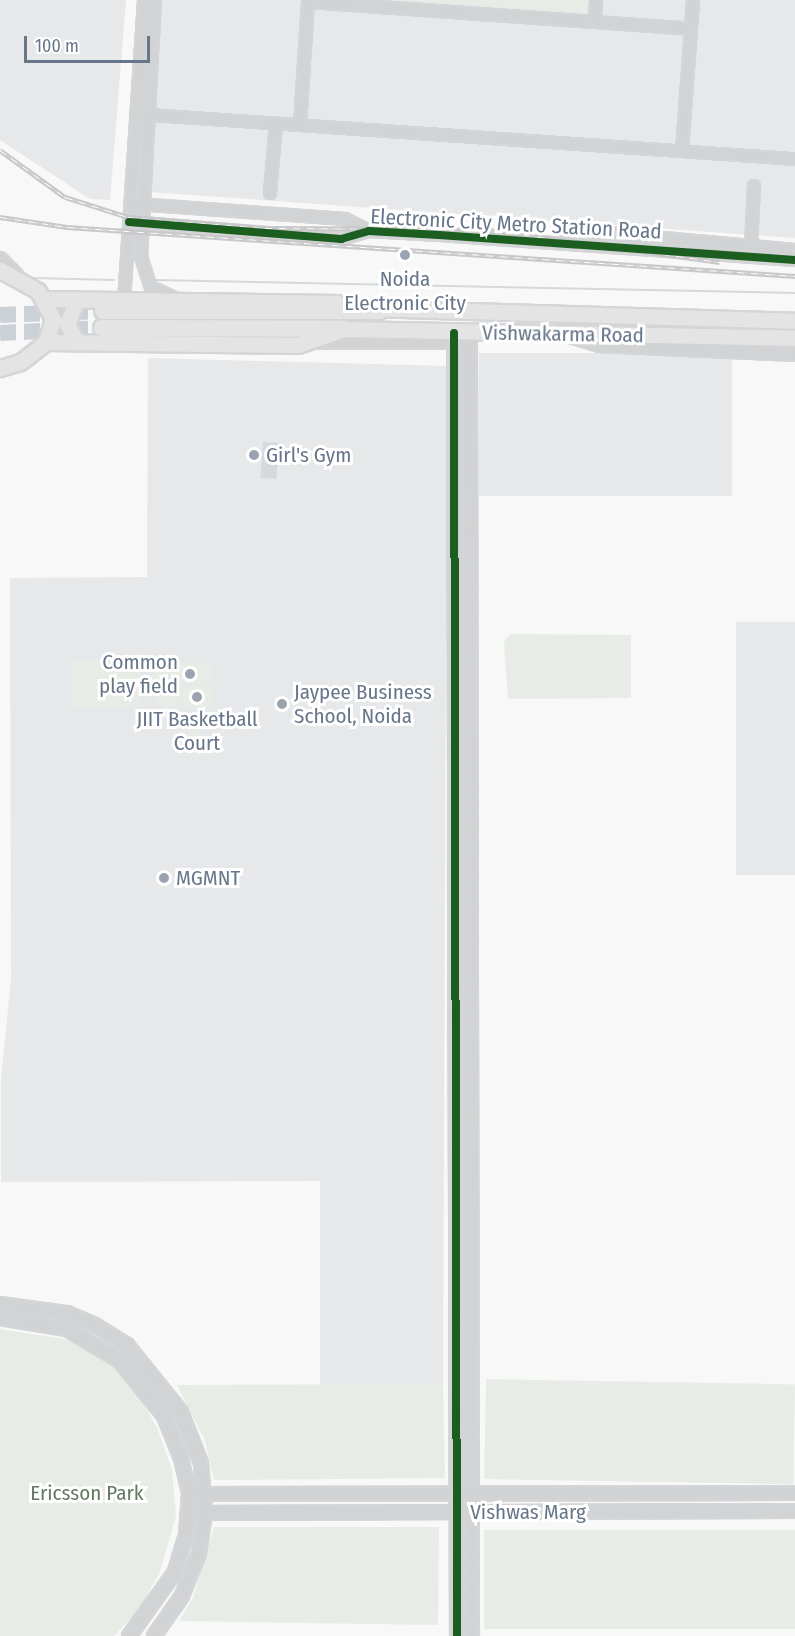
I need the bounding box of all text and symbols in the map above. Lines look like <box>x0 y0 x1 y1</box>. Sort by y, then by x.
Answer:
scale bar <box>27 24 153 62</box>
text: 100 m <box>35 35 79 57</box>
street label: Electronic City Metro Station Road <box>370 204 662 244</box>
marker: Noida Electronic City <box>396 246 414 264</box>
place label: Noida Electronic City <box>344 266 466 316</box>
street label: Vishwakarma Road <box>482 320 644 348</box>
place label: Girl's Gym <box>266 442 351 468</box>
marker: Girl's Gym <box>247 448 261 462</box>
place label: Common play field <box>99 649 178 699</box>
marker: Common play field <box>183 667 197 681</box>
place label: Jaypee Business School, Noida <box>294 679 432 729</box>
marker: JIIT Basketball Court <box>190 690 204 704</box>
marker: Jaypee Business School, Noida <box>275 697 289 711</box>
place label: JIIT Basketball Court <box>137 706 257 756</box>
place label: MGMNT <box>176 865 240 891</box>
marker: MGMNT <box>157 871 171 885</box>
park label: Ericsson Park <box>30 1480 144 1506</box>
street label: Vishwas Marg <box>470 1499 586 1525</box>

